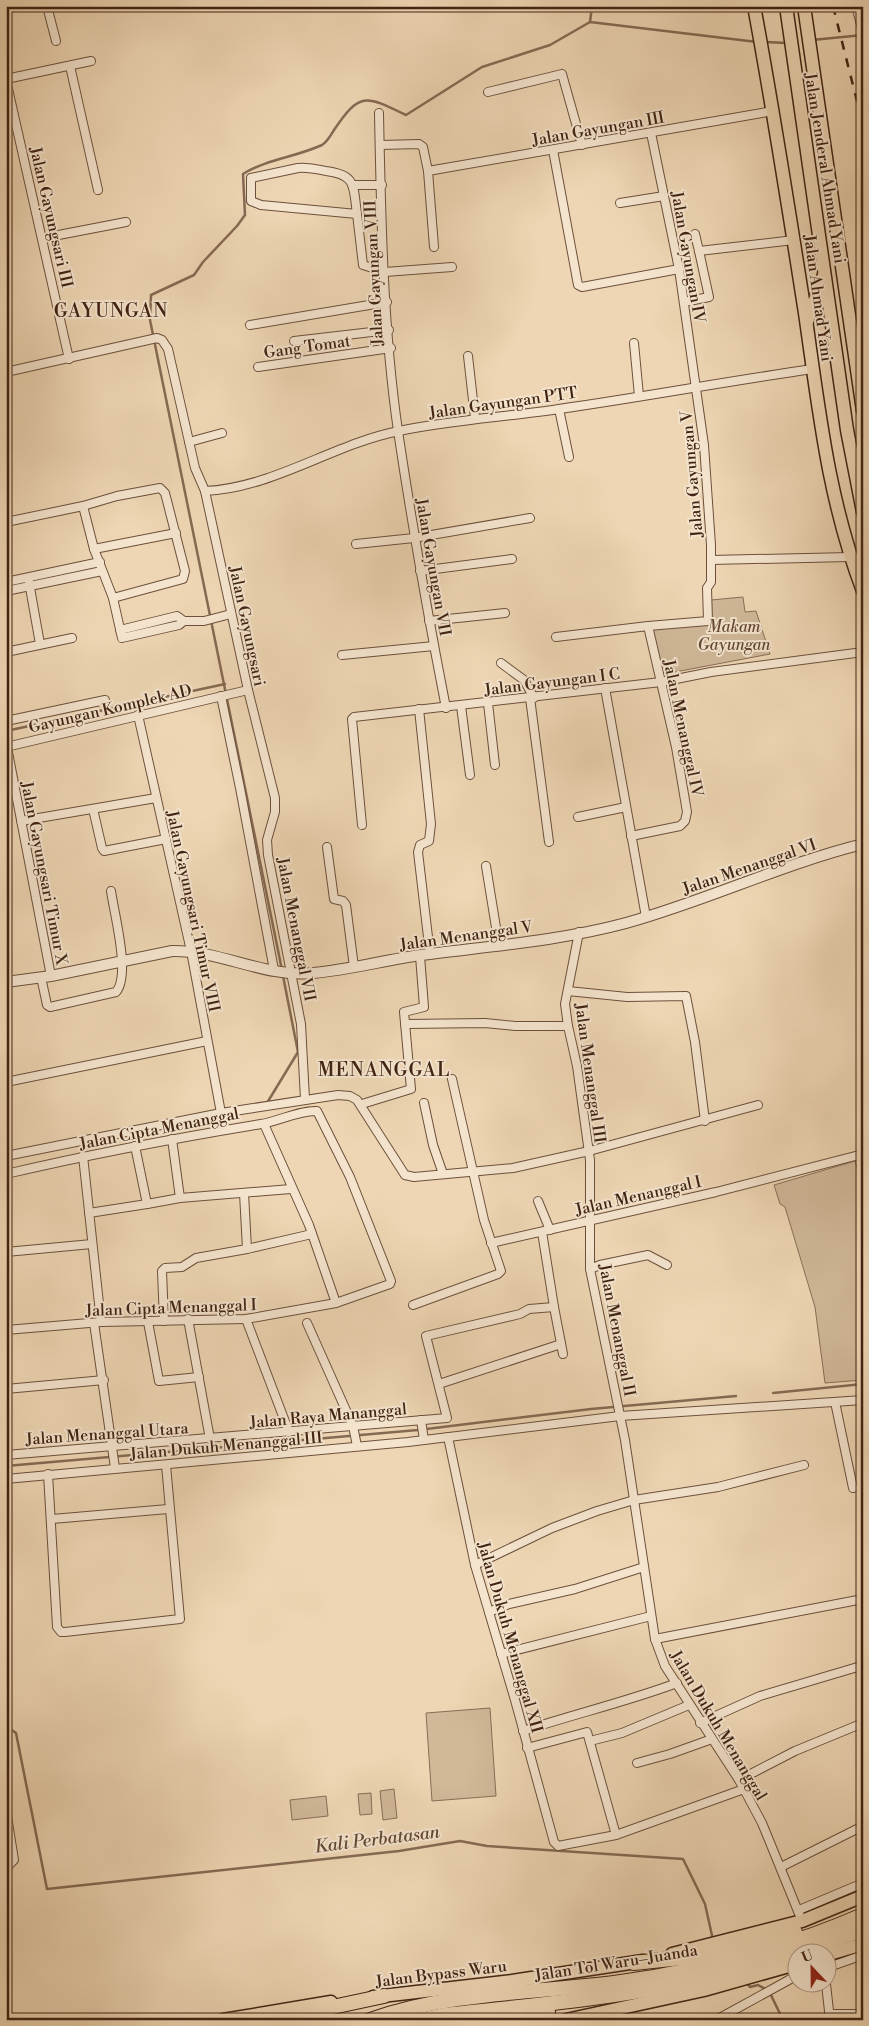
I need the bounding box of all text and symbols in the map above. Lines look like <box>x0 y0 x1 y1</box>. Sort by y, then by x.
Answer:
street label: Jalan Jenderal Ahmad Yani <box>800 70 850 265</box>
street label: Jalan Gayungan III <box>529 107 666 151</box>
street label: Jalan Gayungsari III <box>25 144 77 290</box>
street label: Jalan Gayungan IV <box>666 189 710 325</box>
street label: Jalan Gayungan VIII <box>360 200 388 347</box>
street label: Jalan Ahmad Yani <box>799 232 837 363</box>
district label: GAYUNGAN <box>54 299 168 323</box>
street label: Gang Tomat <box>262 331 352 363</box>
street label: Jalan Gayungan PTT <box>427 383 579 423</box>
street label: Jalan Gayungan V <box>676 409 708 539</box>
street label: Jalan Gayungan VII <box>411 496 455 638</box>
street label: Jalan Gayungsari <box>224 563 270 688</box>
park label: Makam Gayungan <box>698 617 771 655</box>
street label: Jalan Menanggal IV <box>658 657 707 799</box>
street label: Jalan Gayungan I C <box>482 664 621 700</box>
street label: Gayungan Komplek AD <box>27 680 194 738</box>
street label: Jalan Gayungsari Timur X <box>16 779 72 968</box>
street label: Jalan Gayungsari Timur VIII <box>162 808 224 1014</box>
street label: Jalan Menanggal VI <box>679 835 819 900</box>
street label: Jalan Menanggal VII <box>272 855 320 1003</box>
street label: Jalan Menanggal V <box>397 917 534 955</box>
street label: Jalan Menanggal III <box>570 1001 610 1144</box>
district label: MENANGGAL <box>318 1058 450 1082</box>
street label: Jalan Cipta Menanggal <box>77 1104 241 1154</box>
street label: Jalan Menanggal I <box>572 1172 703 1220</box>
street label: Jalan Menanggal II <box>594 1261 640 1398</box>
street label: Jalan Cipta Menanggal I <box>84 1295 257 1321</box>
street label: Jalan Raya Mananggal <box>248 1399 408 1433</box>
street label: Jalan Menanggal Utara <box>24 1418 190 1450</box>
street label: Jalan Dukuh Menanggal III <box>128 1428 323 1464</box>
street label: Jalan Dukuh Menanggal XII <box>473 1538 547 1735</box>
street label: Jalan Dukuh Menanggal <box>665 1646 771 1804</box>
water label: Kali Perbatasan <box>313 1820 442 1859</box>
street label: Jalan Tol Waru–Juanda <box>532 1940 700 1986</box>
north arrow <box>786 1944 836 1994</box>
text: U <box>799 1946 816 1967</box>
street label: Jalan Bypass Waru <box>373 1956 508 1992</box>

